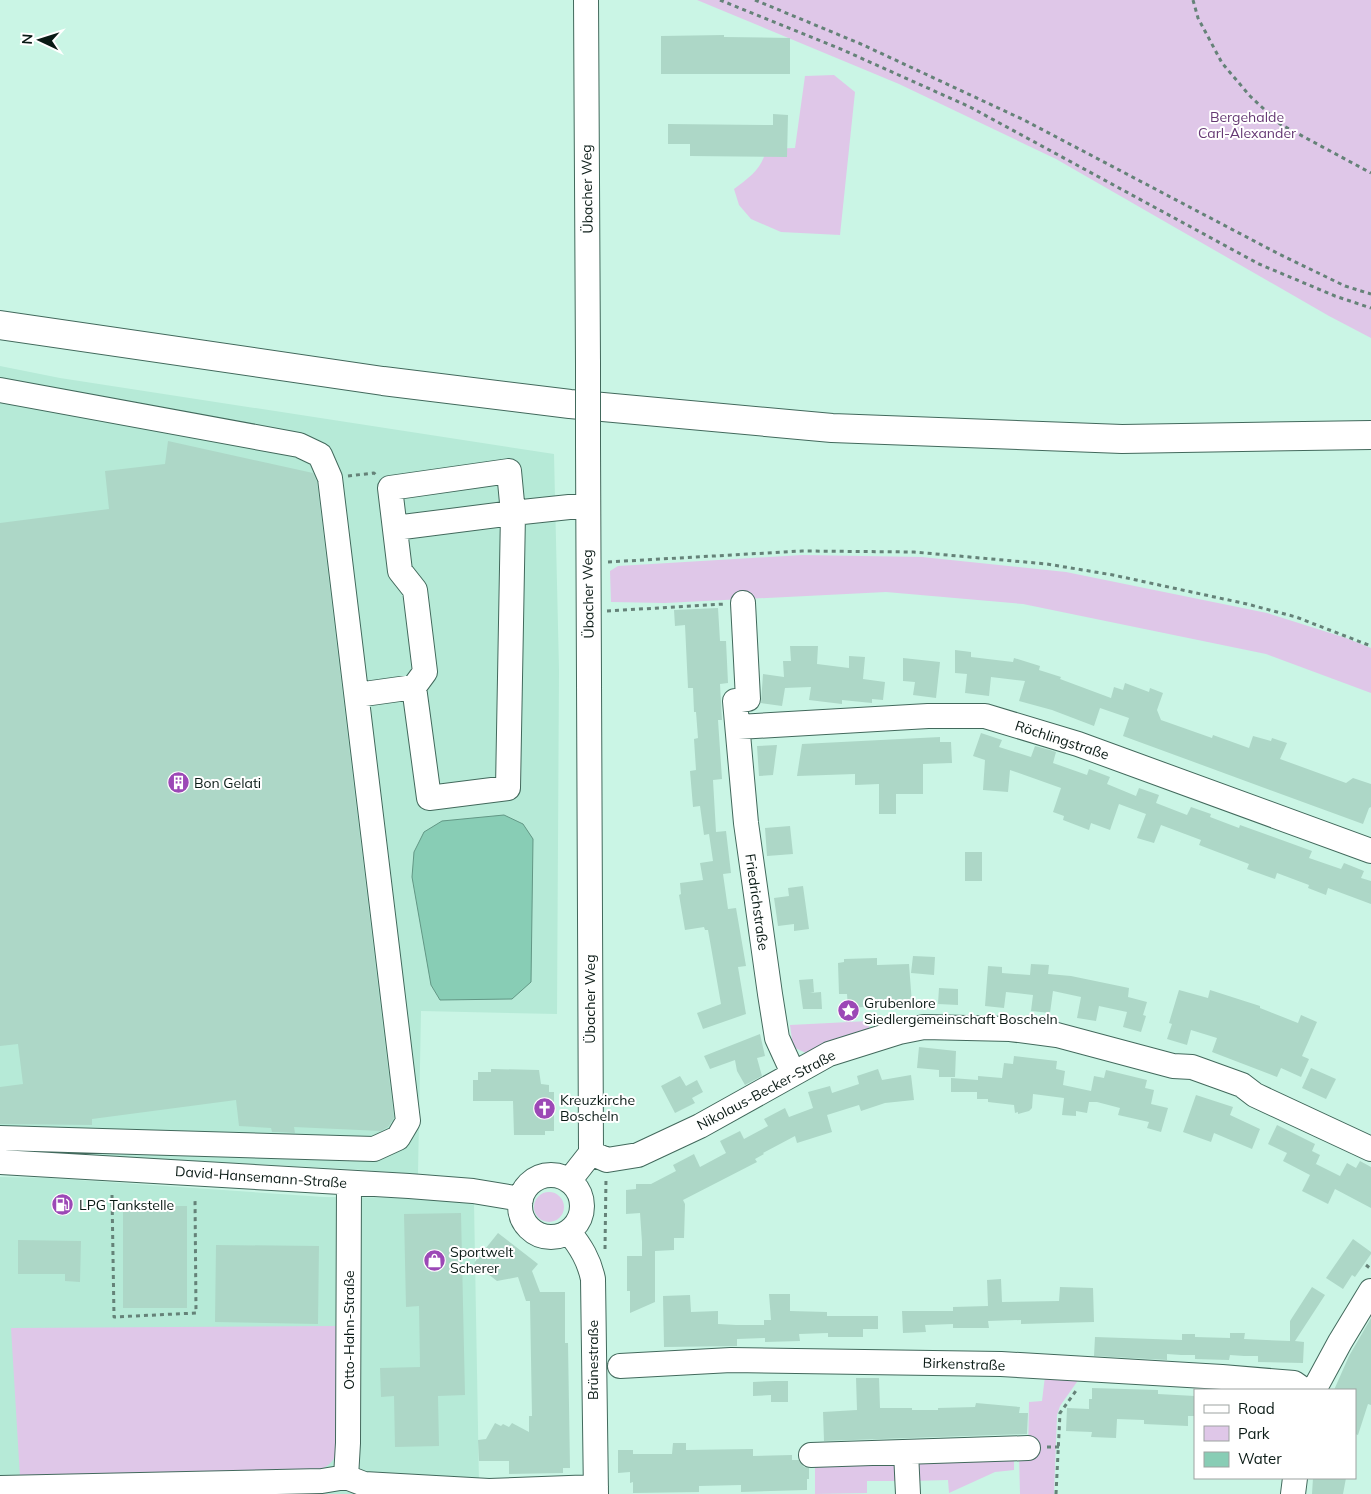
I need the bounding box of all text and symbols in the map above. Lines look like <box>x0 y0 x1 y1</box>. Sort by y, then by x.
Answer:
north arrow <box>15 15 65 65</box>
text: N <box>18 33 36 45</box>
park label: Bergehalde Carl-Alexander <box>1198 108 1297 142</box>
street label: Übacher Weg <box>577 144 597 234</box>
street label: Übacher Weg <box>578 549 598 639</box>
street label: Röchlingstraße <box>1013 716 1111 764</box>
building icon: Bon Gelati <box>166 771 190 795</box>
place label: Bon Gelati <box>194 774 261 792</box>
street label: Friedrichstraße <box>741 853 773 951</box>
street label: Übacher Weg <box>581 954 599 1044</box>
place label: Grubenlore Siedlergemeinschaft Boscheln <box>864 994 1058 1028</box>
place icon: Grubenlore Siedlergemeinschaft Boscheln <box>836 999 860 1023</box>
street label: Nikolaus-Becker-Straße <box>694 1046 838 1134</box>
place label: Kreuzkirche Boscheln <box>560 1091 635 1125</box>
church icon: Kreuzkirche Boscheln <box>532 1096 556 1120</box>
street label: David-Hansemann-Straße <box>175 1162 347 1192</box>
fuel station icon: LPG Tankstelle <box>51 1193 75 1217</box>
place label: LPG Tankstelle <box>79 1196 174 1214</box>
place label: Sportwelt Scherer <box>450 1243 514 1277</box>
shop icon: Sportwelt Scherer <box>422 1248 446 1272</box>
street label: Otto-Hahn-Straße <box>340 1270 358 1390</box>
street label: Brünestraße <box>584 1320 602 1400</box>
street label: Birkenstraße <box>922 1354 1006 1374</box>
legend <box>1194 1389 1356 1479</box>
text: Road <box>1238 1399 1275 1418</box>
text: Park <box>1238 1424 1270 1443</box>
text: Water <box>1238 1449 1282 1468</box>

